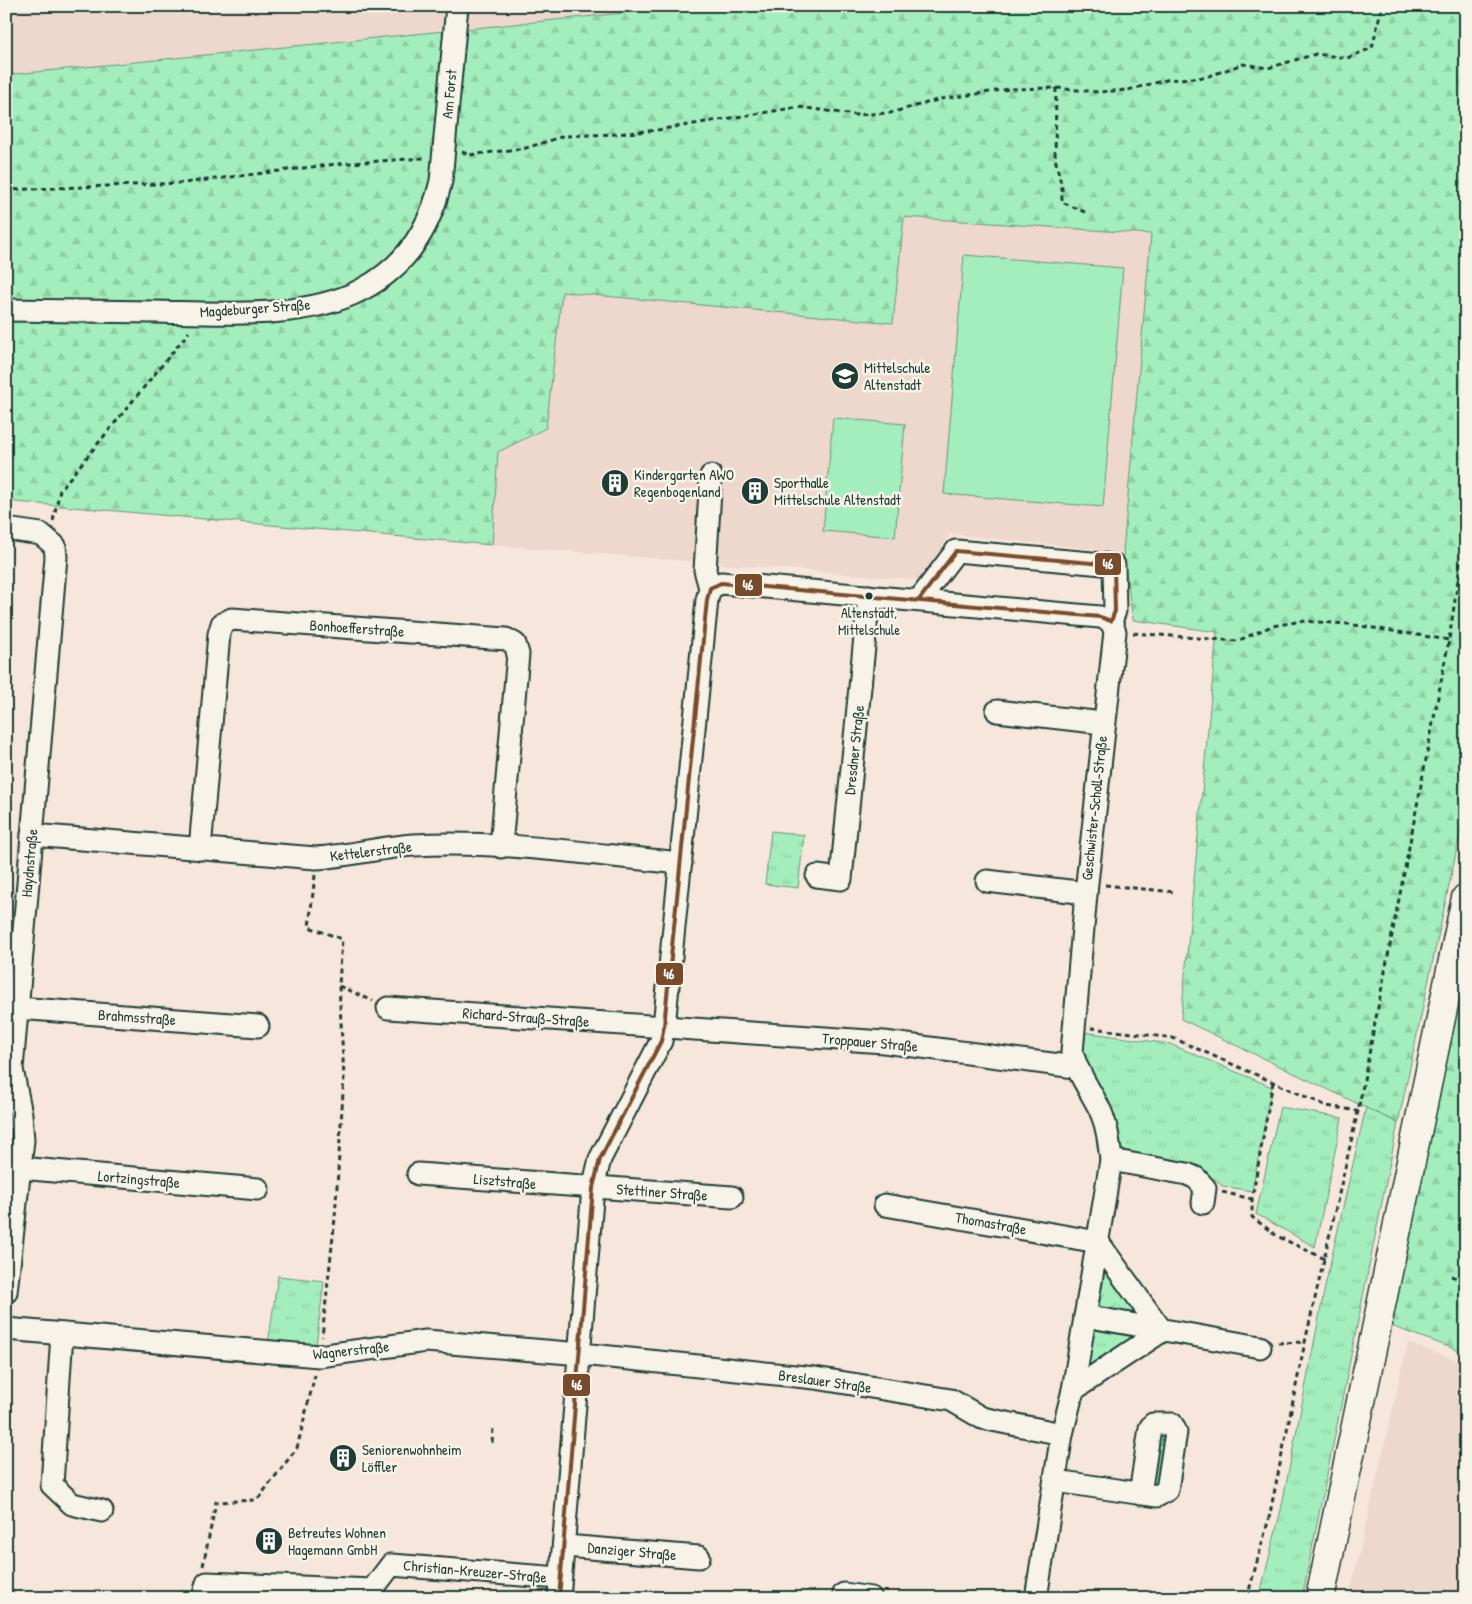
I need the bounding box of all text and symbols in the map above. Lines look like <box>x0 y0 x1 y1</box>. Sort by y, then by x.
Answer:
street label: Am Forst <box>436 68 462 120</box>
street label: Magdeburger Straße <box>199 294 311 322</box>
place label: Mittelschule Altenstadt <box>864 357 930 395</box>
school or university icon: Mittelschule Altenstadt <box>830 361 860 391</box>
place label: Kindergarten AWO Regenbogenland <box>634 464 734 502</box>
building icon: Kindergarten AWO Regenbogenland <box>600 468 630 498</box>
place label: Sporthalle Mittelschule Altenstadt <box>774 472 902 510</box>
building icon: Sporthalle Mittelschule Altenstadt <box>740 476 770 506</box>
line badge: 46 <box>1094 552 1122 576</box>
text: 46 <box>1103 554 1114 573</box>
line badge: 46 <box>734 573 763 597</box>
text: 46 <box>743 575 754 594</box>
marker: Altenstadt, Mittelschule <box>864 591 874 601</box>
place label: Altenstadt, Mittelschule <box>838 603 900 639</box>
street label: Bonhoefferstraße <box>309 614 405 642</box>
street label: Dresdner Straße <box>839 704 869 796</box>
street label: Geschwister-Scholl-Straße <box>1076 735 1112 881</box>
street label: Haydnstraße <box>16 828 42 898</box>
street label: Kettelerstraße <box>329 836 413 866</box>
line badge: 46 <box>655 962 684 986</box>
text: 46 <box>664 964 675 983</box>
street label: Richard-Strauß-Straße <box>462 1002 590 1032</box>
street label: Brahmsstraße <box>97 1004 177 1030</box>
street label: Troppauer Straße <box>821 1027 919 1057</box>
street label: Lortzingstraße <box>97 1165 181 1193</box>
street label: Lisztstraße <box>473 1168 537 1194</box>
street label: Stettiner Straße <box>616 1178 708 1206</box>
street label: Thomastraße <box>954 1206 1028 1240</box>
street label: Wagnerstraße <box>312 1336 390 1364</box>
street label: Breslauer Straße <box>777 1364 873 1398</box>
line badge: 46 <box>562 1373 591 1397</box>
text: 46 <box>572 1375 583 1394</box>
place label: Seniorenwohnheim Löffler <box>362 1439 461 1477</box>
building icon: Seniorenwohnheim Löffler <box>328 1443 358 1473</box>
place label: Betreutes Wohnen Hagemann GmbH <box>288 1522 386 1560</box>
building icon: Betreutes Wohnen Hagemann GmbH <box>254 1526 284 1556</box>
street label: Danziger Straße <box>587 1537 677 1565</box>
street label: Christian-Kreuzer-Straße <box>402 1554 548 1588</box>

